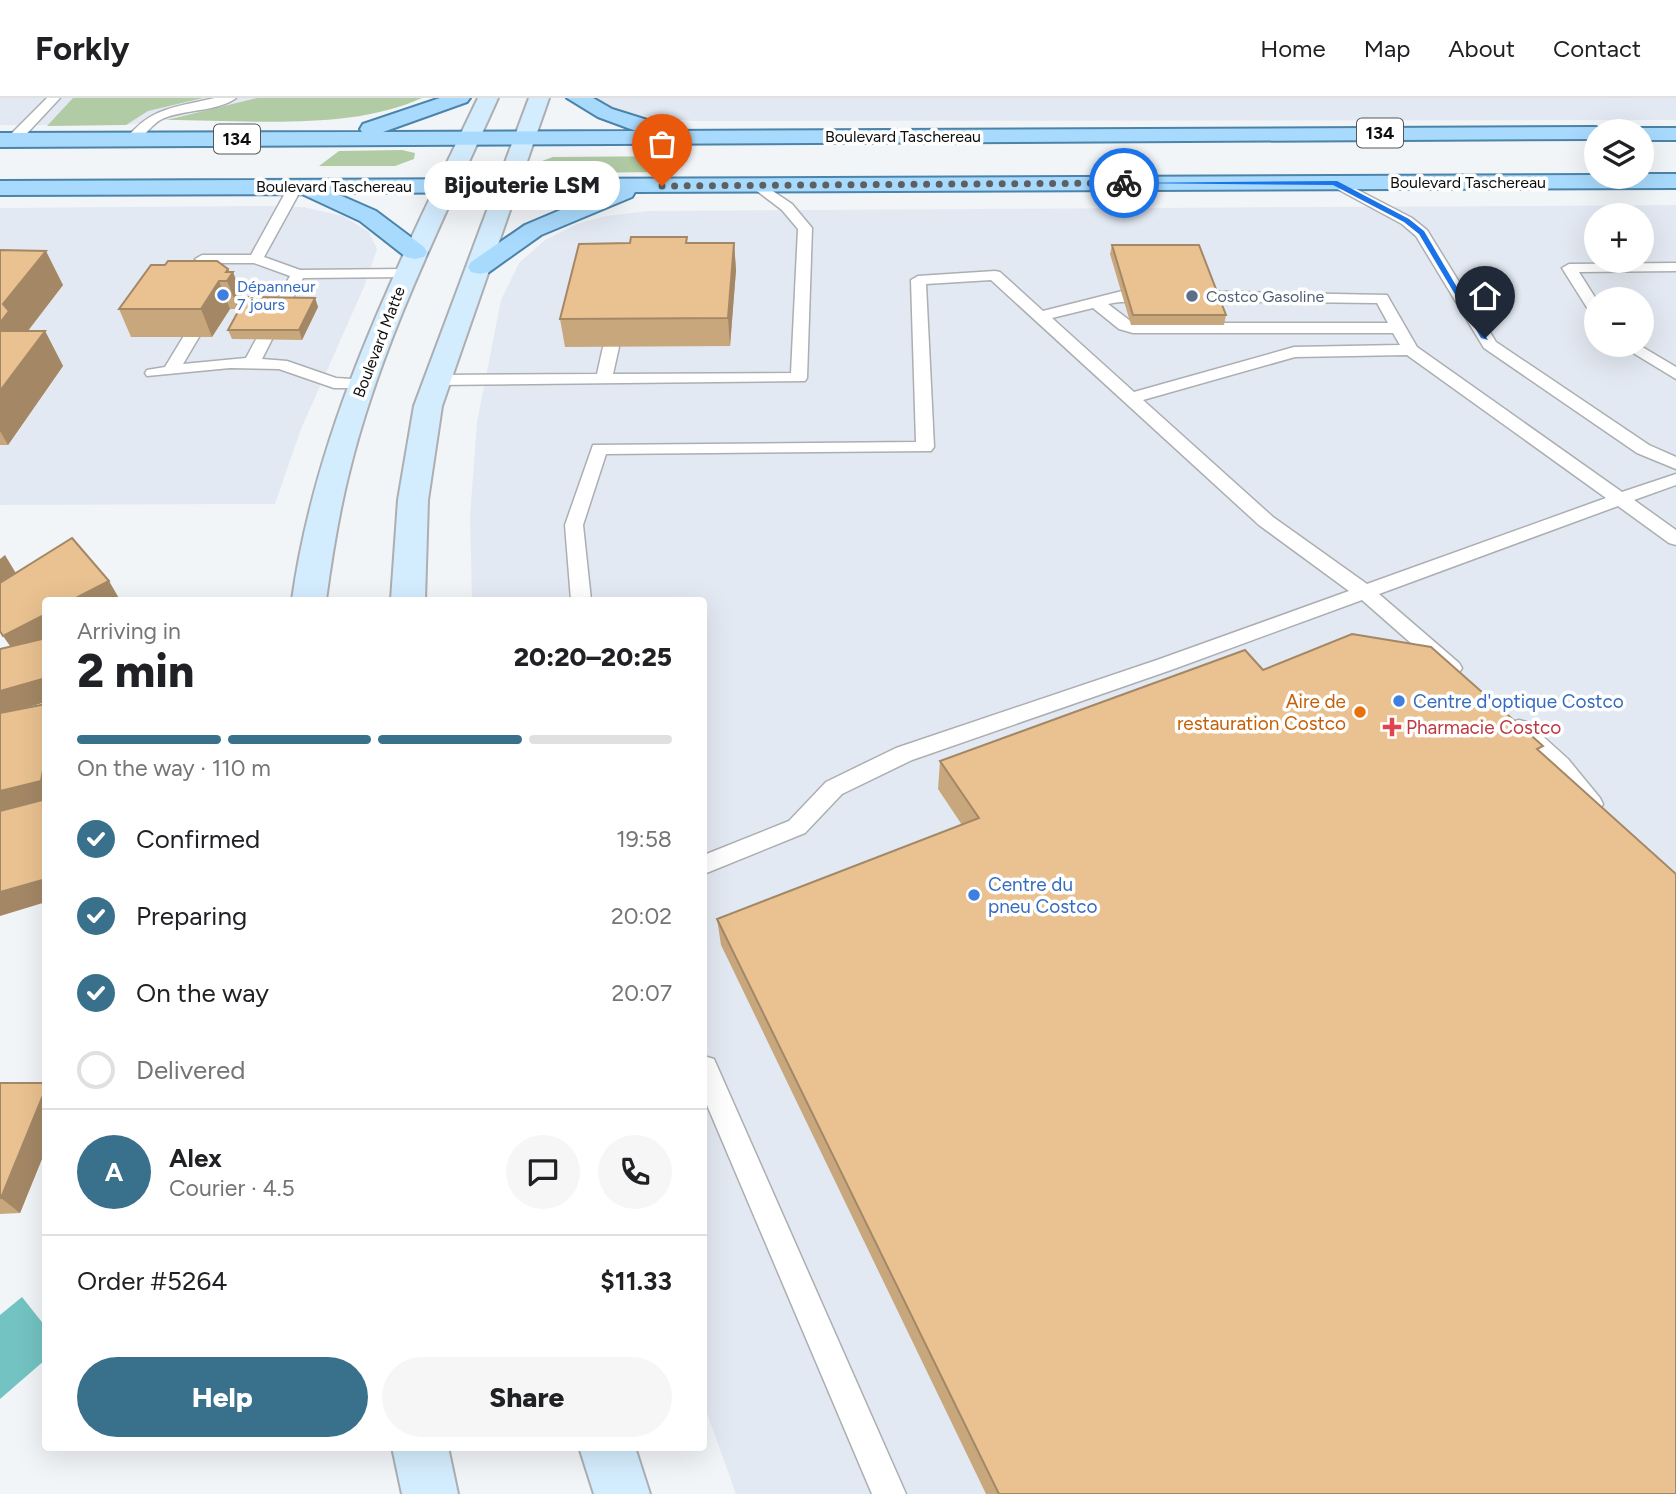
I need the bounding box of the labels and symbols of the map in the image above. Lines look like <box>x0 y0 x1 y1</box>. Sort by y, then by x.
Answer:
pin <box>632 114 692 186</box>
road number: 134 <box>1357 118 1403 148</box>
road number: 134 <box>214 124 260 154</box>
street label: Boulevard Taschereau <box>825 127 981 146</box>
courier <box>1089 148 1159 218</box>
callout: Bijouterie LSM <box>424 162 620 210</box>
street label: Boulevard Taschereau <box>1390 173 1546 192</box>
street label: Boulevard Taschereau <box>256 177 412 196</box>
pin <box>1455 266 1515 338</box>
place label: Dépanneur 7 jours <box>237 277 316 314</box>
street label: Boulevard Matte <box>349 283 409 400</box>
marker: Dépanneur 7 jours <box>215 287 231 303</box>
place label: Costco Gasoline <box>1206 287 1324 306</box>
marker: Costco Gasoline <box>1184 288 1200 304</box>
place label: Aire de restauration Costco <box>1177 690 1346 735</box>
place label: Centre d'optique Costco <box>1413 690 1624 713</box>
marker: Centre d'optique Costco <box>1391 693 1407 709</box>
marker: Aire de restauration Costco <box>1352 704 1368 720</box>
place label: Pharmacie Costco <box>1406 716 1561 739</box>
marker: Pharmacie Costco <box>1384 719 1400 735</box>
place label: Centre du pneu Costco <box>988 873 1098 918</box>
marker: Centre du pneu Costco <box>966 887 982 903</box>

